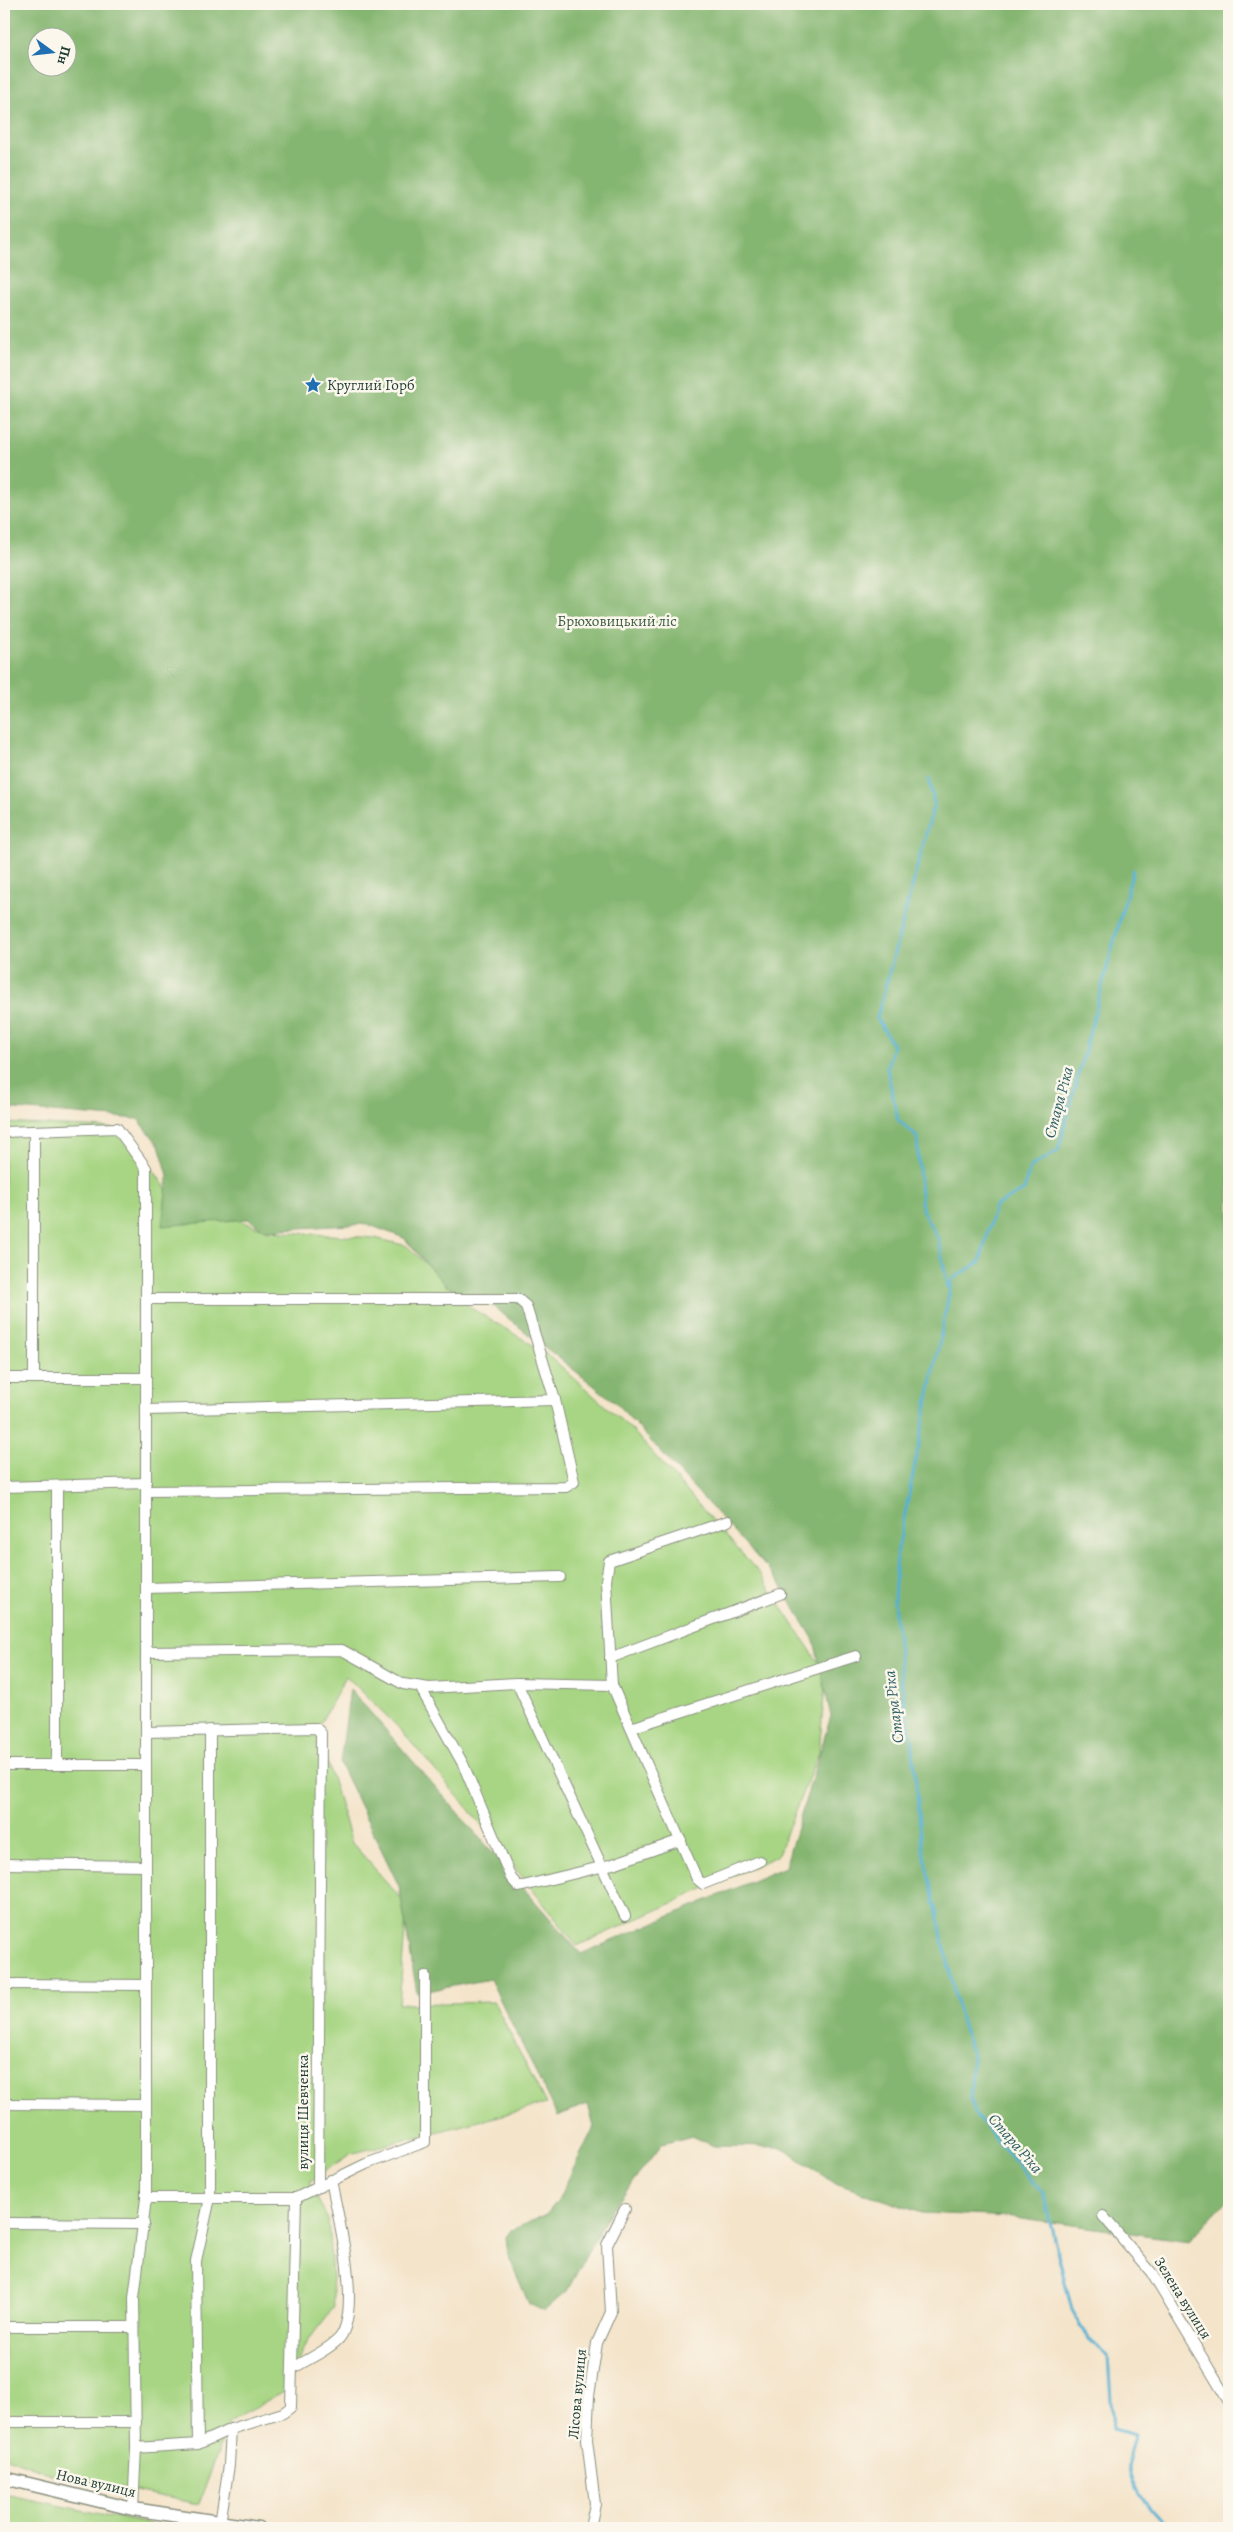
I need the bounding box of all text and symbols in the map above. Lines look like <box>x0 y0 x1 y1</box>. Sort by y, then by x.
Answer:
north arrow <box>28 28 78 78</box>
text: Пн <box>53 44 76 67</box>
place icon: Круглий Горб <box>303 375 323 395</box>
place label: Круглий Горб <box>327 375 415 395</box>
park label: Брюховицький ліс <box>557 611 677 631</box>
water label: Стара Ріка <box>1039 1064 1079 1140</box>
water label: Стара Ріка <box>879 1669 909 1745</box>
street label: вулиця Шевченка <box>293 2054 313 2170</box>
water label: Стара Ріка <box>983 2109 1048 2178</box>
street label: Зелена вулиця <box>1150 2253 1216 2343</box>
street label: Лісова вулиця <box>563 2348 591 2440</box>
street label: Нова вулиця <box>54 2464 138 2502</box>

